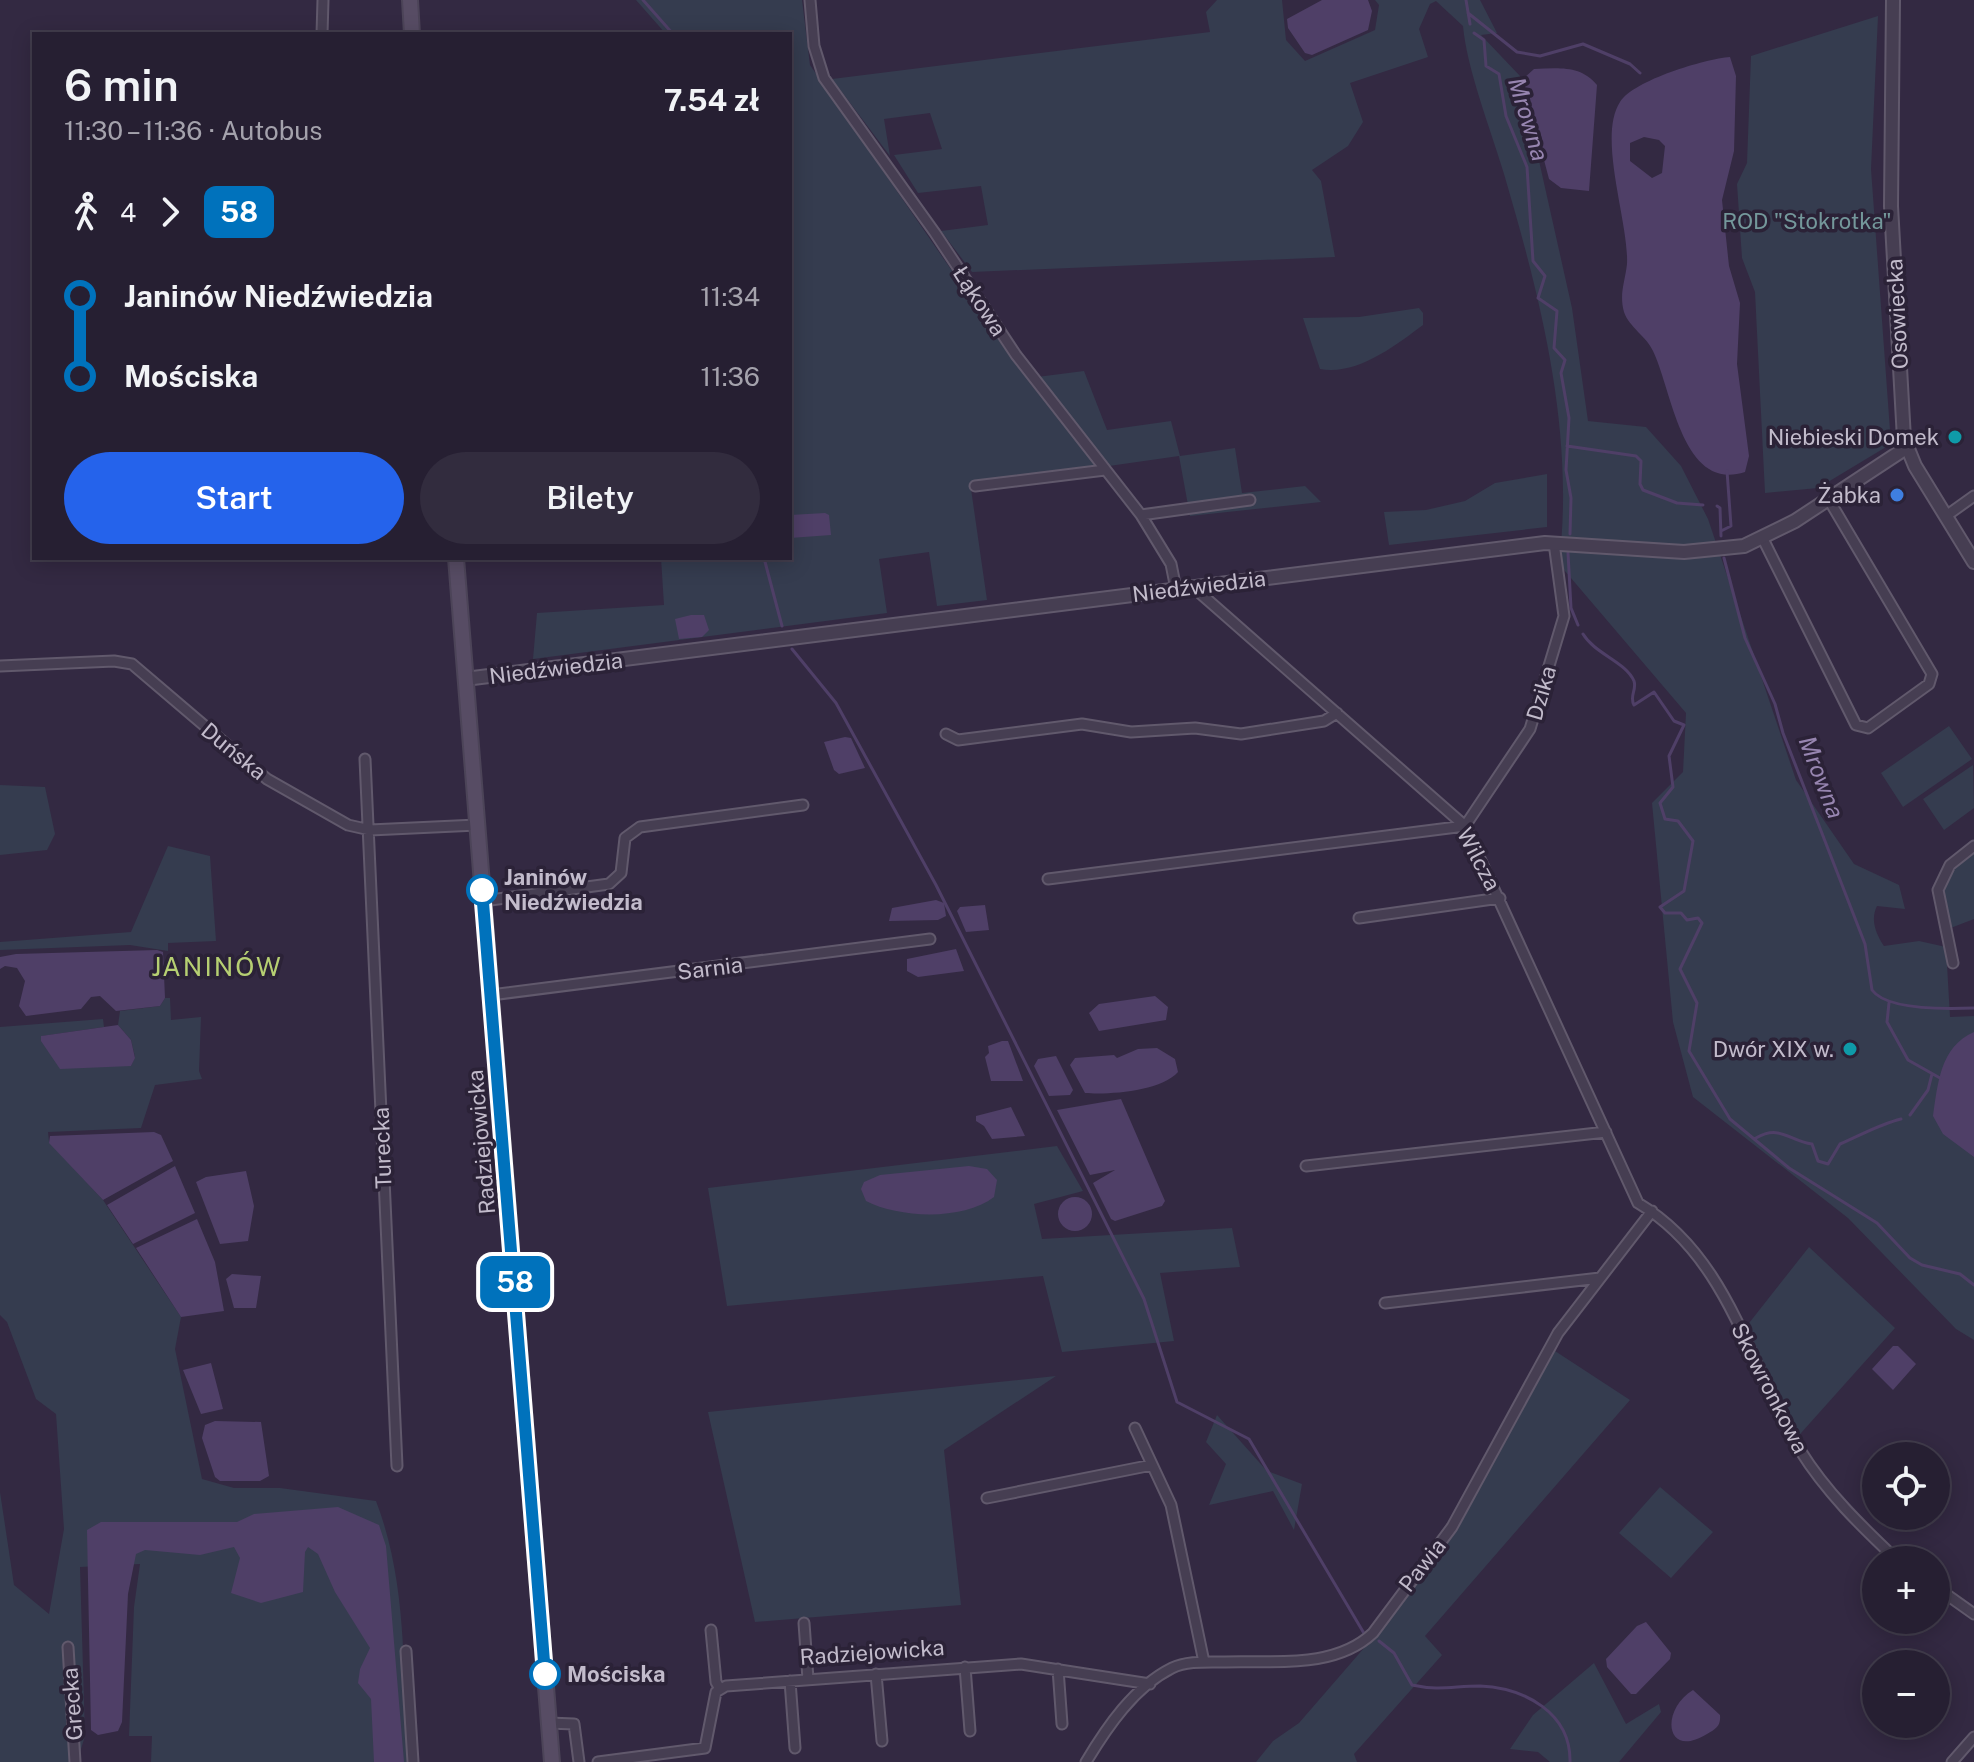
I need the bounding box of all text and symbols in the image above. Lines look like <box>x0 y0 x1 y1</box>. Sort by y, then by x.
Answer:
text: 6 min <box>64 59 179 111</box>
water label: Mrowna <box>1503 74 1555 164</box>
text: 7.54 zł <box>664 82 760 118</box>
text: 11:30 – 11:36 · Autobus <box>64 115 322 146</box>
icon: walk <box>64 190 108 234</box>
icon: forward <box>148 190 192 234</box>
text: 58 <box>220 195 258 228</box>
text: 4 <box>120 197 136 228</box>
park label: ROD "Stokrotka" <box>1722 208 1892 234</box>
street label: Osowiecka <box>1881 258 1913 370</box>
street label: Łąkowa <box>948 261 1012 341</box>
text: Janinów Niedźwiedzia <box>124 278 433 314</box>
text: 11:34 <box>700 281 760 312</box>
text: Mościska <box>124 358 258 394</box>
text: 11:36 <box>701 361 760 392</box>
place label: Niebieski Domek <box>1768 424 1939 450</box>
marker: Niebieski Domek <box>1946 428 1964 446</box>
button: Start <box>64 452 404 544</box>
button: Bilety <box>420 452 760 544</box>
place label: Żabka <box>1817 481 1881 508</box>
marker: Żabka <box>1888 486 1906 504</box>
street label: Niedźwiedzia <box>1131 565 1267 607</box>
street label: Niedźwiedzia <box>488 647 624 689</box>
street label: Dzika <box>1521 663 1561 723</box>
street label: Duńska <box>196 717 272 785</box>
water label: Mrowna <box>1794 732 1850 822</box>
street label: Wilcza <box>1452 823 1506 895</box>
place label: Janinów Niedźwiedzia <box>504 864 643 915</box>
marker: Janinów Niedźwiedzia <box>467 875 497 905</box>
district label: JANINÓW <box>151 951 283 982</box>
street label: Sarnia <box>676 951 744 985</box>
place label: Dwór XIX w. <box>1713 1036 1834 1062</box>
marker: Dwór XIX w. <box>1841 1040 1859 1058</box>
street label: Radziejowicka <box>462 1069 500 1215</box>
street label: Turecka <box>368 1107 396 1189</box>
line badge: 58 <box>479 1256 551 1308</box>
text: 58 <box>496 1265 534 1298</box>
street label: Skowronkowa <box>1726 1318 1814 1458</box>
map controls <box>1862 1442 1950 1738</box>
button: locate <box>1862 1442 1950 1530</box>
street label: Pawia <box>1393 1533 1451 1597</box>
button: + <box>1862 1546 1950 1634</box>
street label: Radziejowicka <box>799 1634 945 1670</box>
button: − <box>1862 1650 1950 1738</box>
marker: Mościska <box>530 1659 560 1689</box>
place label: Mościska <box>567 1661 665 1687</box>
street label: Grecka <box>56 1667 88 1741</box>

